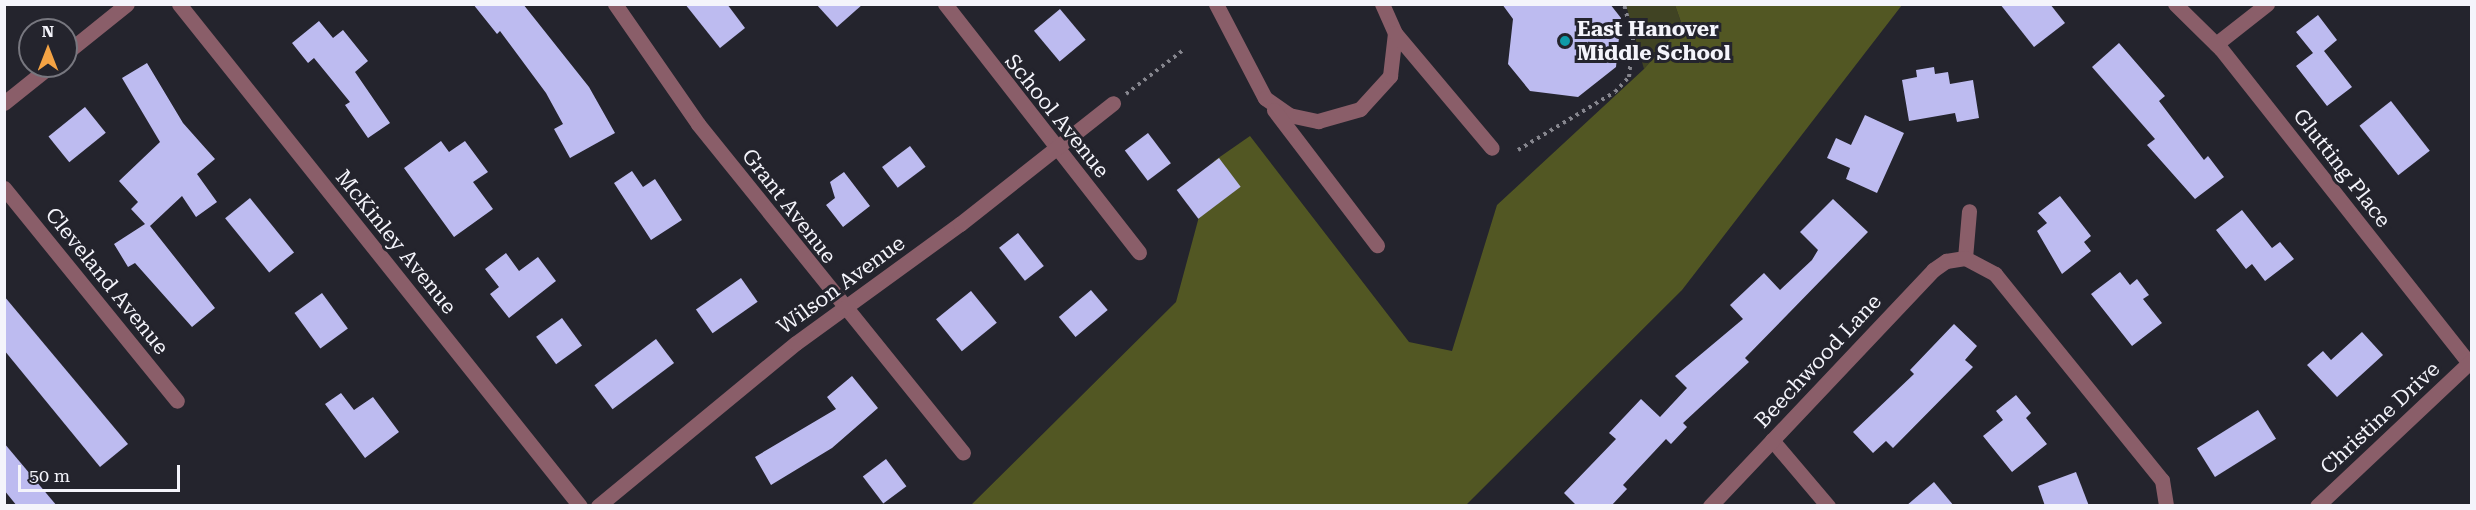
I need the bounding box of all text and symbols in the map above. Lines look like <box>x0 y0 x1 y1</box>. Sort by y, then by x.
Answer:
place label: East Hanover Middle School <box>1577 16 1731 66</box>
north arrow <box>18 18 78 78</box>
text: N <box>42 22 54 41</box>
marker: East Hanover Middle School <box>1558 34 1572 48</box>
street label: School Avenue <box>1000 49 1114 183</box>
street label: Glutting Place <box>2288 104 2396 232</box>
street label: Grant Avenue <box>737 144 841 268</box>
street label: McKinley Avenue <box>330 165 462 319</box>
street label: Cleveland Avenue <box>40 203 174 359</box>
street label: Wilson Avenue <box>772 230 910 340</box>
street label: Beechwood Lane <box>1750 289 1886 433</box>
street label: Christine Drive <box>2315 356 2445 480</box>
scale bar <box>21 453 183 491</box>
text: 50 m <box>29 465 70 486</box>

